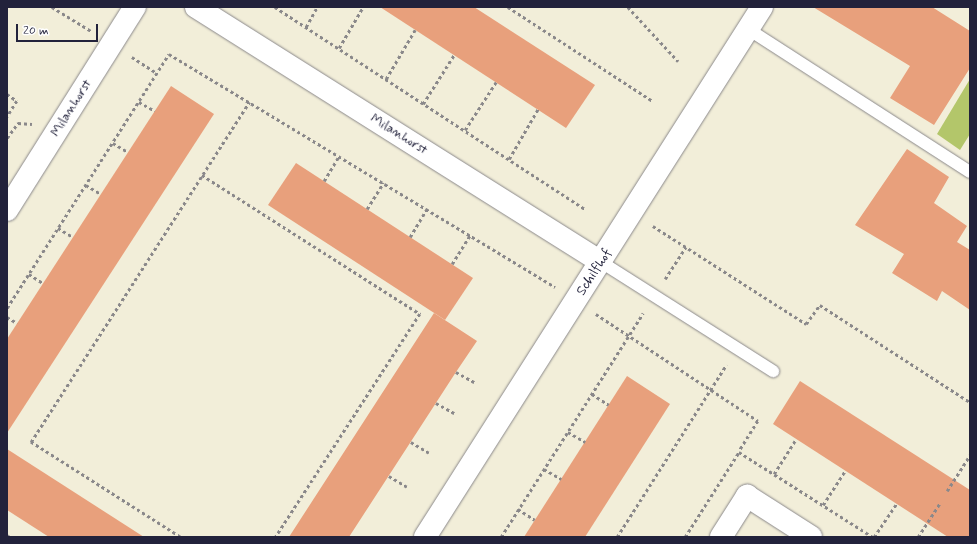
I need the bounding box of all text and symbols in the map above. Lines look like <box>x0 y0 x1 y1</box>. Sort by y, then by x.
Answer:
scale bar <box>18 16 100 42</box>
text: 20 m <box>23 23 49 39</box>
street label: Milanhorst <box>47 76 95 140</box>
street label: Milanhorst <box>367 110 431 158</box>
street label: Schilfhof <box>573 245 615 299</box>

